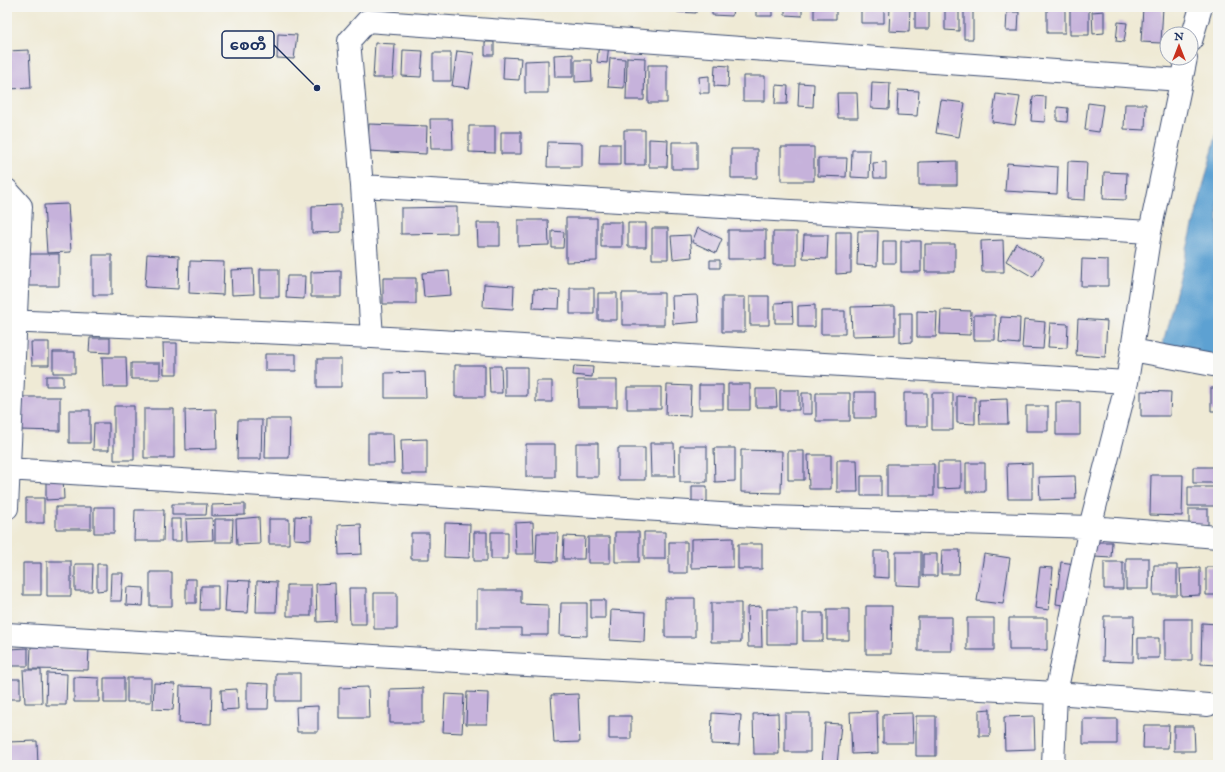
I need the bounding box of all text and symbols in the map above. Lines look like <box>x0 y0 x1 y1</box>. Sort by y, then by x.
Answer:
north arrow <box>1159 26 1199 66</box>
text: N <box>1173 30 1184 44</box>
callout: စေတီ <box>222 31 274 58</box>
text: စေတီ <box>230 35 266 55</box>

